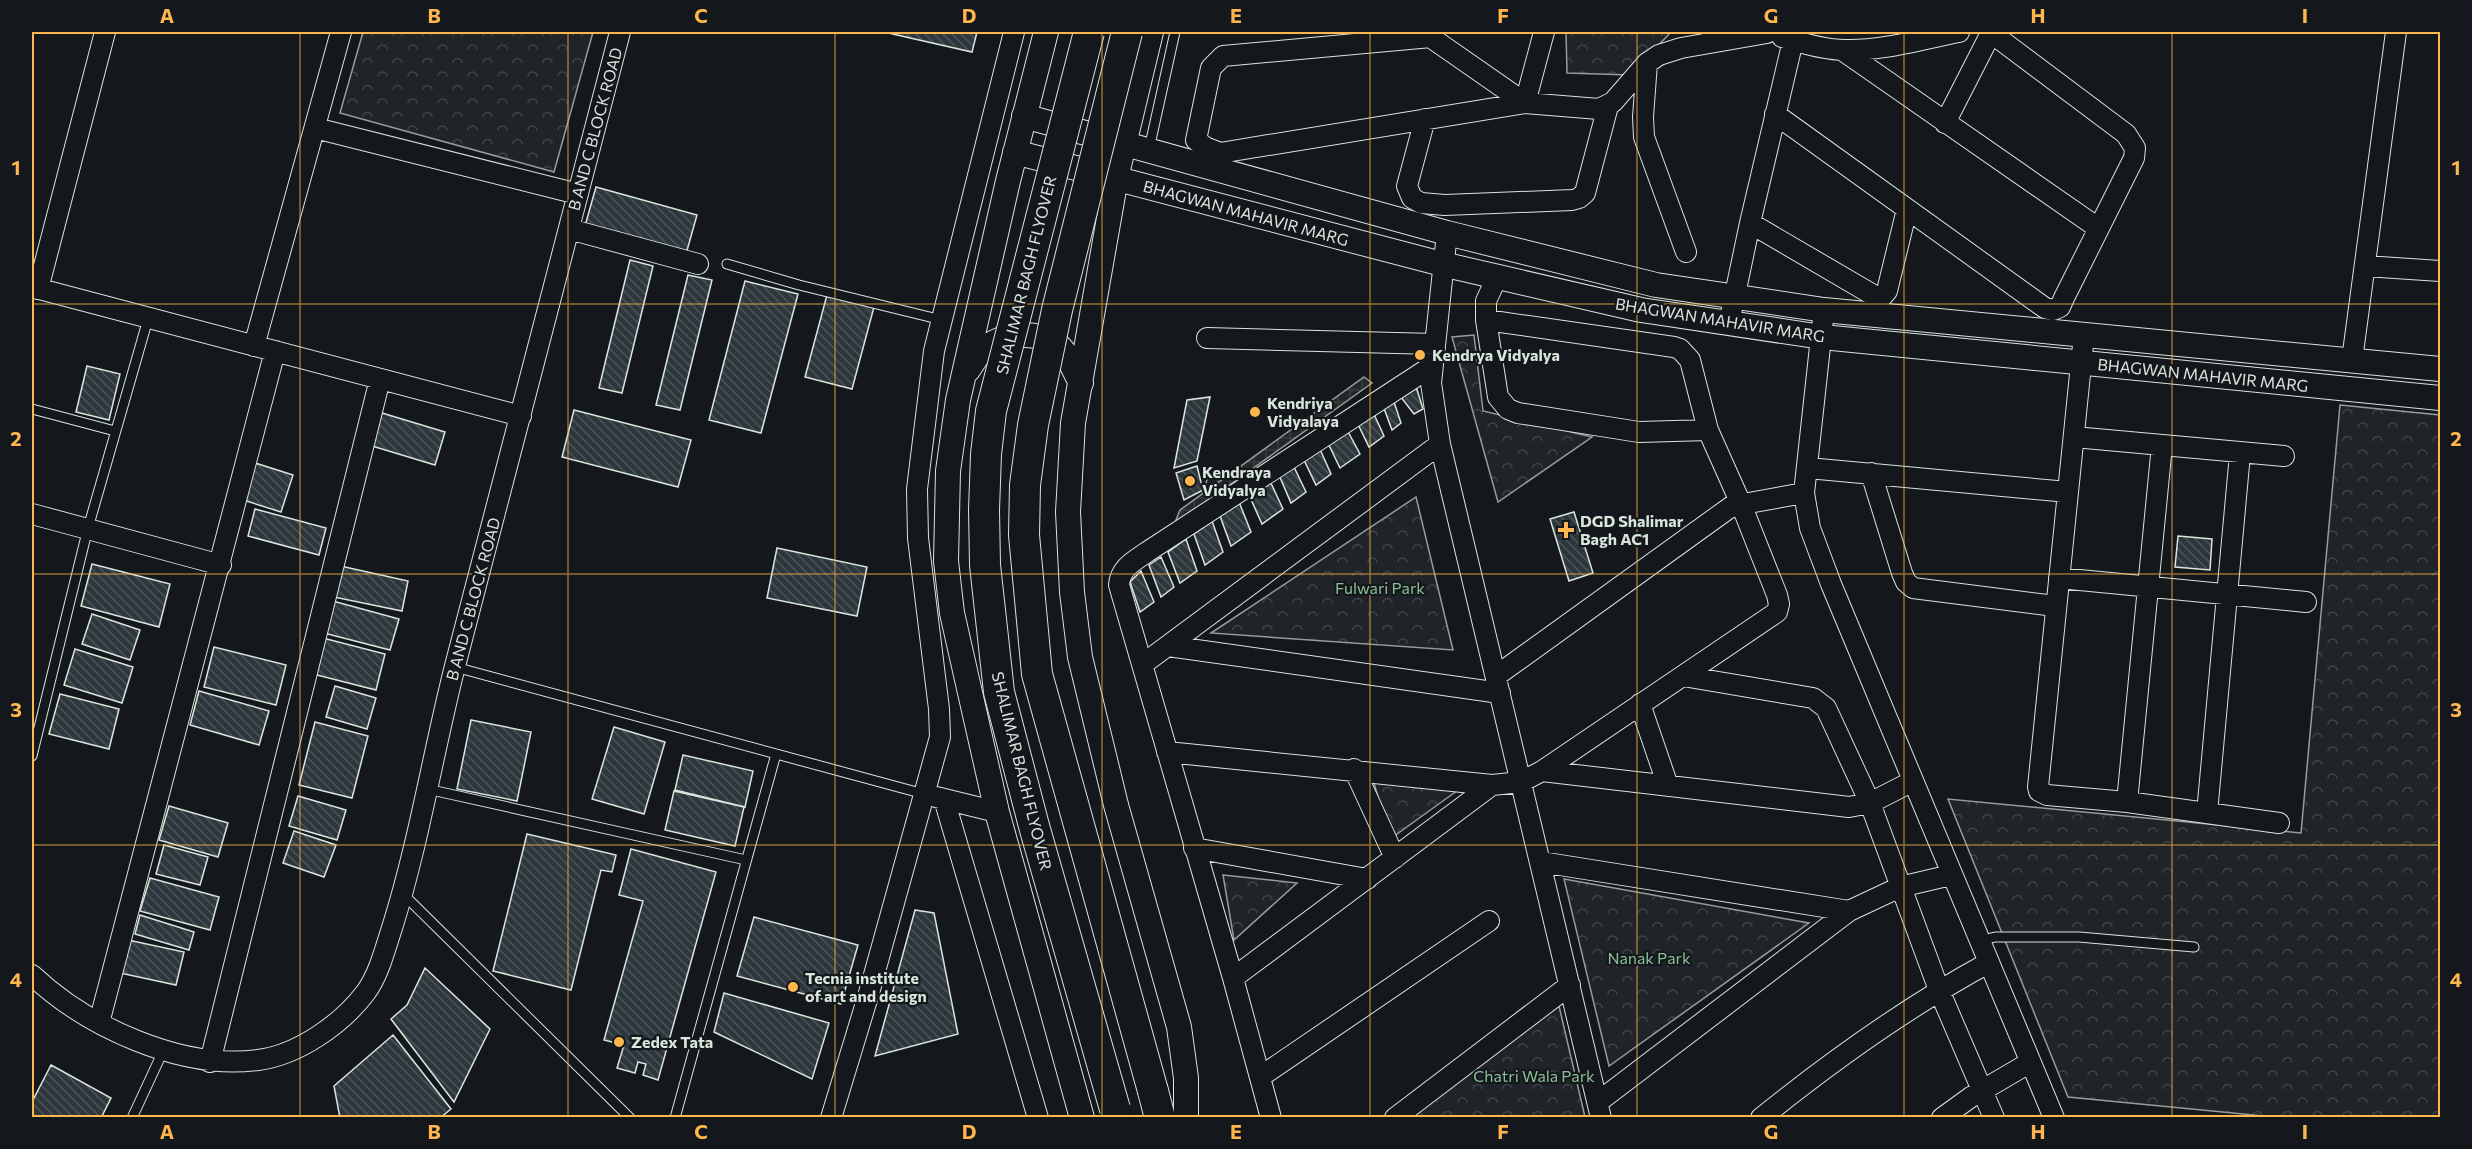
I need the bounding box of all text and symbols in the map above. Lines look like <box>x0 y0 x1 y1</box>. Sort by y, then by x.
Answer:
text: A <box>160 3 174 27</box>
text: B <box>427 3 441 27</box>
text: C <box>694 3 708 27</box>
text: D <box>962 3 976 27</box>
text: E <box>1230 3 1242 27</box>
text: F <box>1497 3 1509 27</box>
text: G <box>1764 3 1778 27</box>
text: H <box>2031 3 2046 27</box>
text: I <box>2302 3 2308 27</box>
street label: B AND C BLOCK ROAD <box>564 45 625 213</box>
text: 1 <box>11 155 21 179</box>
text: 1 <box>2451 155 2461 179</box>
street label: SHALIMAR BAGH FLYOVER <box>992 173 1059 376</box>
street label: BHAGWAN MAHAVIR MARG <box>1141 176 1351 249</box>
street label: BHAGWAN MAHAVIR MARG <box>1614 294 1826 345</box>
place label: Kendrya Vidyalya <box>1432 345 1560 364</box>
marker: Kendrya Vidyalya <box>1413 348 1427 362</box>
street label: BHAGWAN MAHAVIR MARG <box>2097 354 2309 395</box>
place label: Kendriya Vidyalaya <box>1267 393 1339 430</box>
marker: Kendriya Vidyalaya <box>1248 405 1262 419</box>
text: 2 <box>10 426 22 450</box>
text: 2 <box>2450 426 2462 450</box>
place label: Kendraya Vidyalya <box>1202 462 1271 499</box>
marker: Kendraya Vidyalya <box>1183 474 1197 488</box>
place label: DGD Shalimar Bagh AC1 <box>1580 511 1684 548</box>
street label: B AND C BLOCK ROAD <box>442 515 503 683</box>
marker: DGD Shalimar Bagh AC1 <box>1557 521 1575 539</box>
park label: Fulwari Park <box>1335 578 1425 597</box>
street label: SHALIMAR BAGH FLYOVER <box>989 670 1056 872</box>
text: 3 <box>10 697 22 721</box>
text: 3 <box>2450 697 2462 721</box>
park label: Nanak Park <box>1607 948 1691 967</box>
text: 4 <box>10 967 22 991</box>
text: 4 <box>2450 967 2462 991</box>
place label: Tecnia institute of art and design <box>805 968 927 1005</box>
marker: Tecnia institute of art and design <box>786 980 800 994</box>
place label: Zedex Tata <box>631 1032 713 1051</box>
marker: Zedex Tata <box>612 1035 626 1049</box>
park label: Chatri Wala Park <box>1473 1066 1595 1085</box>
text: A <box>160 1119 174 1143</box>
text: B <box>427 1119 441 1143</box>
text: C <box>694 1119 708 1143</box>
text: D <box>962 1119 976 1143</box>
text: E <box>1230 1119 1242 1143</box>
text: F <box>1497 1119 1509 1143</box>
text: G <box>1764 1119 1778 1143</box>
text: H <box>2031 1119 2046 1143</box>
text: I <box>2302 1119 2308 1143</box>

